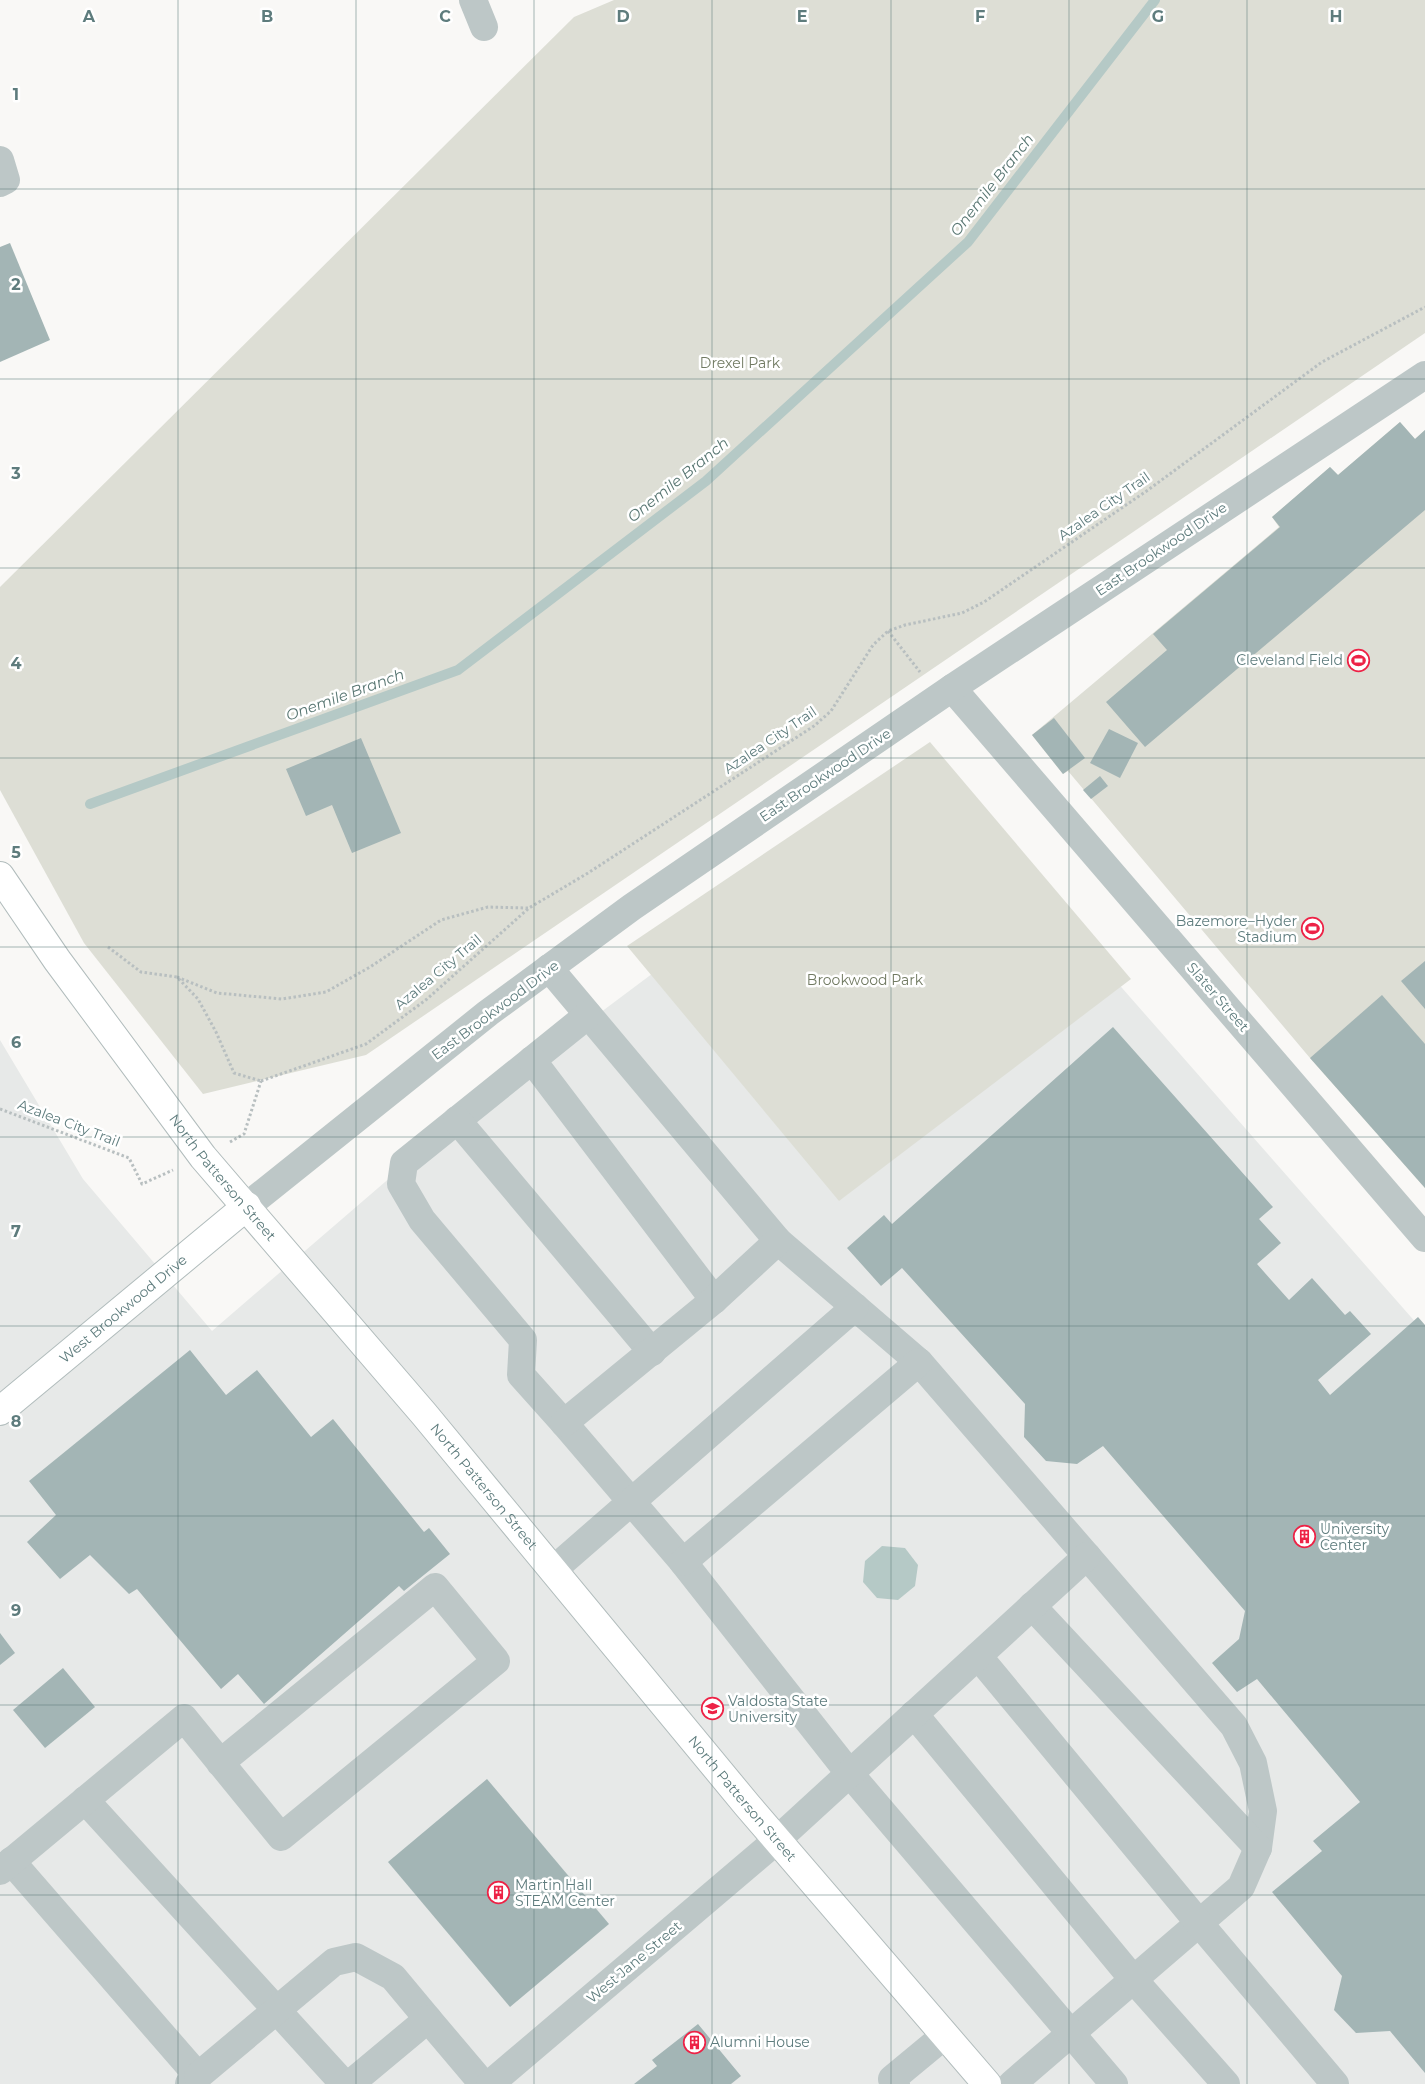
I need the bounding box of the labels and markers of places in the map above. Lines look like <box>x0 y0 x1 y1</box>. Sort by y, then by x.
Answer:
sports icon: Cleveland Field <box>1347 648 1371 672</box>
place label: Cleveland Field <box>1236 651 1343 669</box>
place label: Bazemore–Hyder Stadium <box>1176 912 1297 946</box>
sports icon: Bazemore–Hyder Stadium <box>1301 917 1325 941</box>
place label: University Center <box>1320 1520 1389 1554</box>
building icon: University Center <box>1292 1525 1316 1549</box>
place label: Valdosta State University <box>728 1692 828 1726</box>
school or university icon: Valdosta State University <box>700 1697 724 1721</box>
place label: Martin Hall STEAM Center <box>515 1876 615 1910</box>
building icon: Martin Hall STEAM Center <box>487 1881 511 1905</box>
building icon: Alumni House <box>682 2030 706 2054</box>
place label: Alumni House <box>710 2033 810 2051</box>

